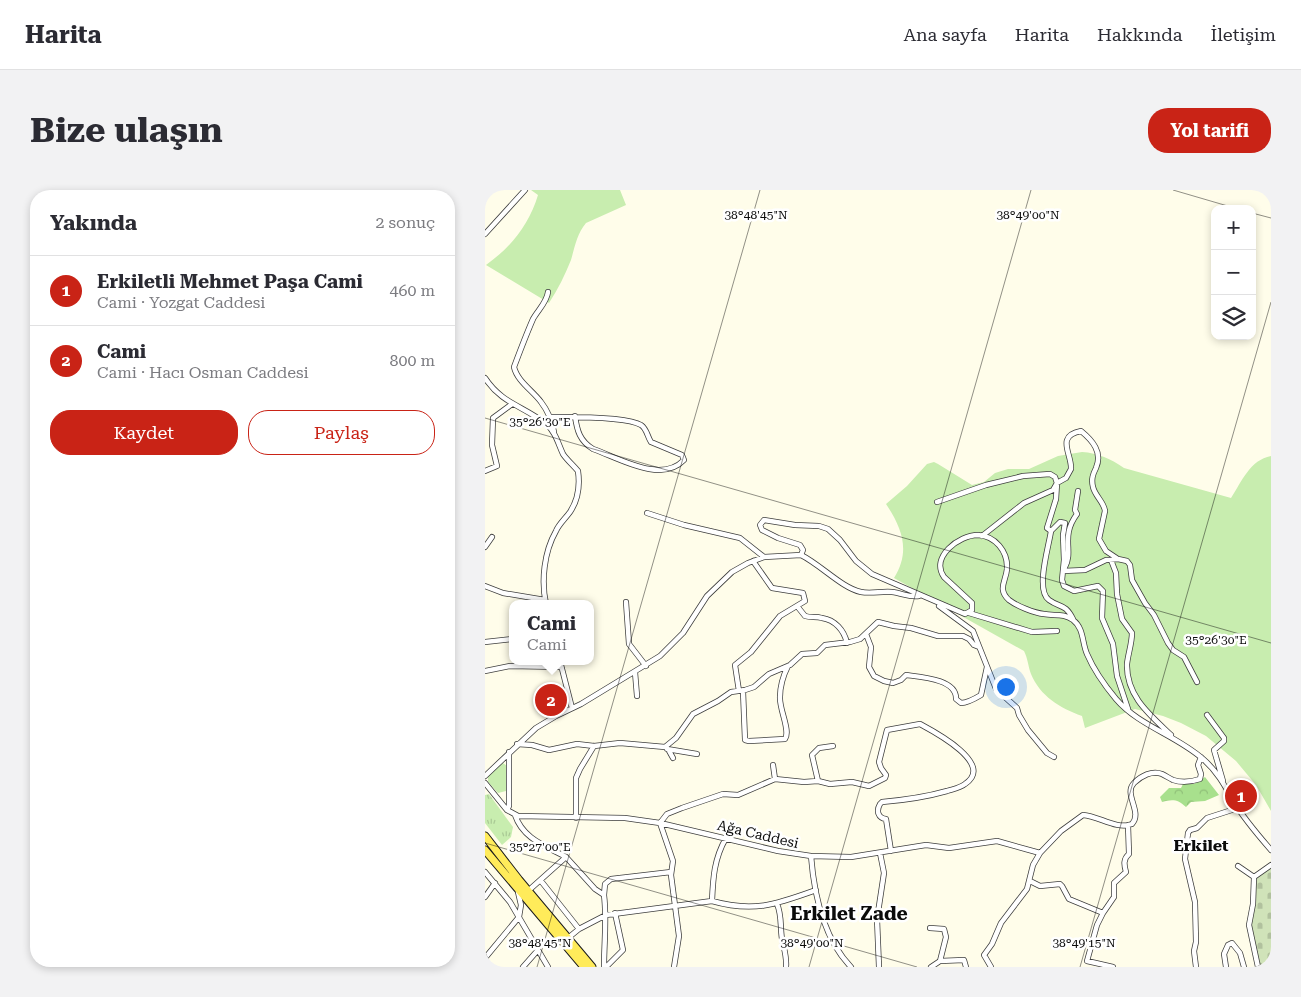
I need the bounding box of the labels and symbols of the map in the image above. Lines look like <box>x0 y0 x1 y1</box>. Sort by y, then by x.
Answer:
text: 38°48'45"N <box>724 208 788 222</box>
text: 38°49'00"N <box>996 208 1060 222</box>
text: 35°26'30"E <box>509 415 571 429</box>
text: 35°26'30"E <box>1185 633 1247 647</box>
your location <box>993 674 1019 700</box>
pin: 2 <box>535 681 567 719</box>
pin: 1 <box>1225 777 1257 815</box>
street label: Ağa Caddesi <box>716 817 801 851</box>
district label: Erkilet <box>1173 836 1229 855</box>
text: 35°27'00"E <box>509 840 571 854</box>
district label: Erkilet Zade <box>790 902 908 925</box>
text: 38°48'45"N <box>508 936 572 950</box>
text: 38°49'00"N <box>780 936 844 950</box>
text: 38°49'15"N <box>1052 936 1116 950</box>

